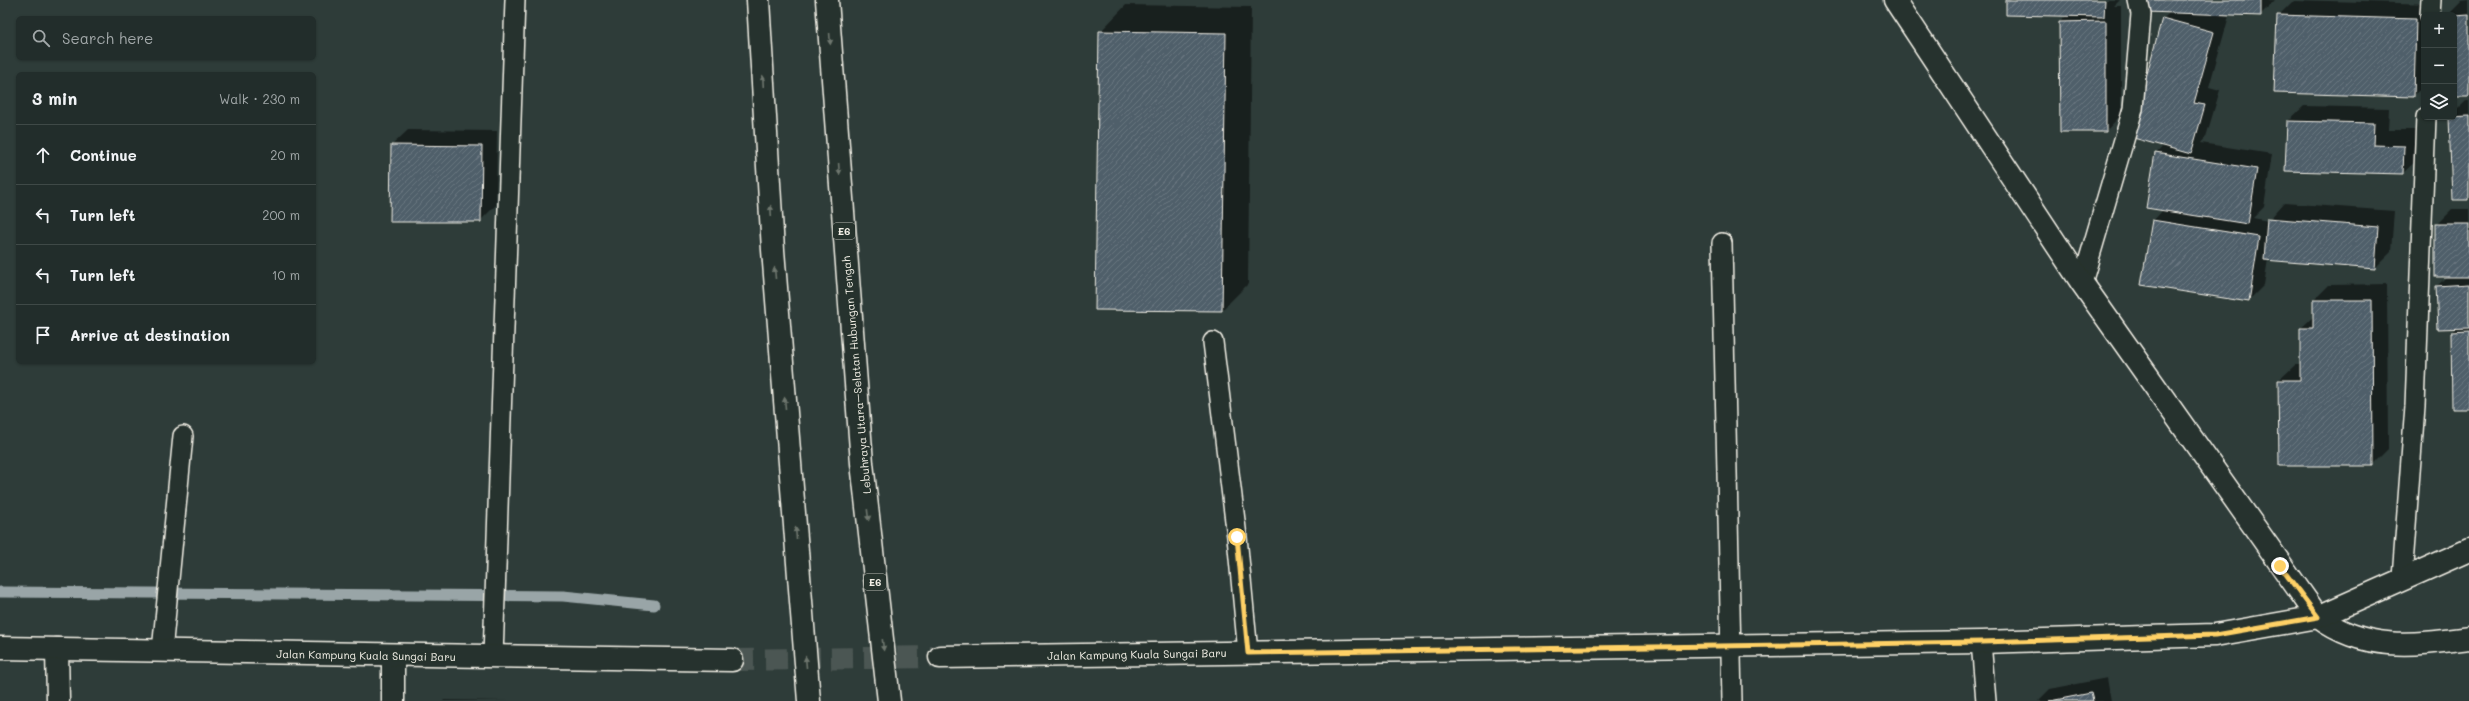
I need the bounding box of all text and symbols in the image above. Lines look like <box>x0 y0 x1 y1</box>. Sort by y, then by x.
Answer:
map controls <box>2421 12 2457 120</box>
button: + <box>2421 12 2457 48</box>
search box <box>16 16 316 60</box>
icon: search <box>30 27 52 49</box>
text: Search here <box>62 28 153 48</box>
one-way arrow <box>826 33 833 45</box>
button: − <box>2421 48 2457 84</box>
one-way arrow <box>759 75 766 87</box>
button: layers <box>2421 84 2457 120</box>
text: 3 min <box>32 87 77 109</box>
text: Walk · 230 m <box>219 90 300 107</box>
icon: ahead <box>32 144 54 166</box>
text: Continue <box>70 145 137 165</box>
text: 20 m <box>270 146 300 163</box>
one-way arrow <box>836 162 843 175</box>
icon: left <box>32 204 54 226</box>
text: Turn left <box>70 205 135 225</box>
one-way arrow <box>767 205 774 217</box>
text: 200 m <box>262 206 300 223</box>
road number: E6 <box>833 223 855 239</box>
street label: Lebuhraya Utara–Selatan Hubungan Tengah <box>838 255 874 495</box>
icon: left <box>32 264 54 286</box>
text: Turn left <box>70 265 135 285</box>
text: 10 m <box>272 266 300 283</box>
one-way arrow <box>771 267 778 279</box>
icon: arrive <box>32 324 54 346</box>
text: Arrive at destination <box>70 325 230 345</box>
one-way arrow <box>782 397 789 409</box>
one-way arrow <box>865 509 871 521</box>
one-way arrow <box>792 527 799 539</box>
route start <box>1228 528 1246 546</box>
route end <box>2271 557 2289 575</box>
road number: E6 <box>864 574 886 590</box>
one-way arrow <box>880 638 886 651</box>
street label: Jalan Kampung Kuala Sungai Baru <box>1047 645 1227 663</box>
street label: Jalan Kampung Kuala Sungai Baru <box>276 646 456 664</box>
one-way arrow <box>803 656 809 668</box>

